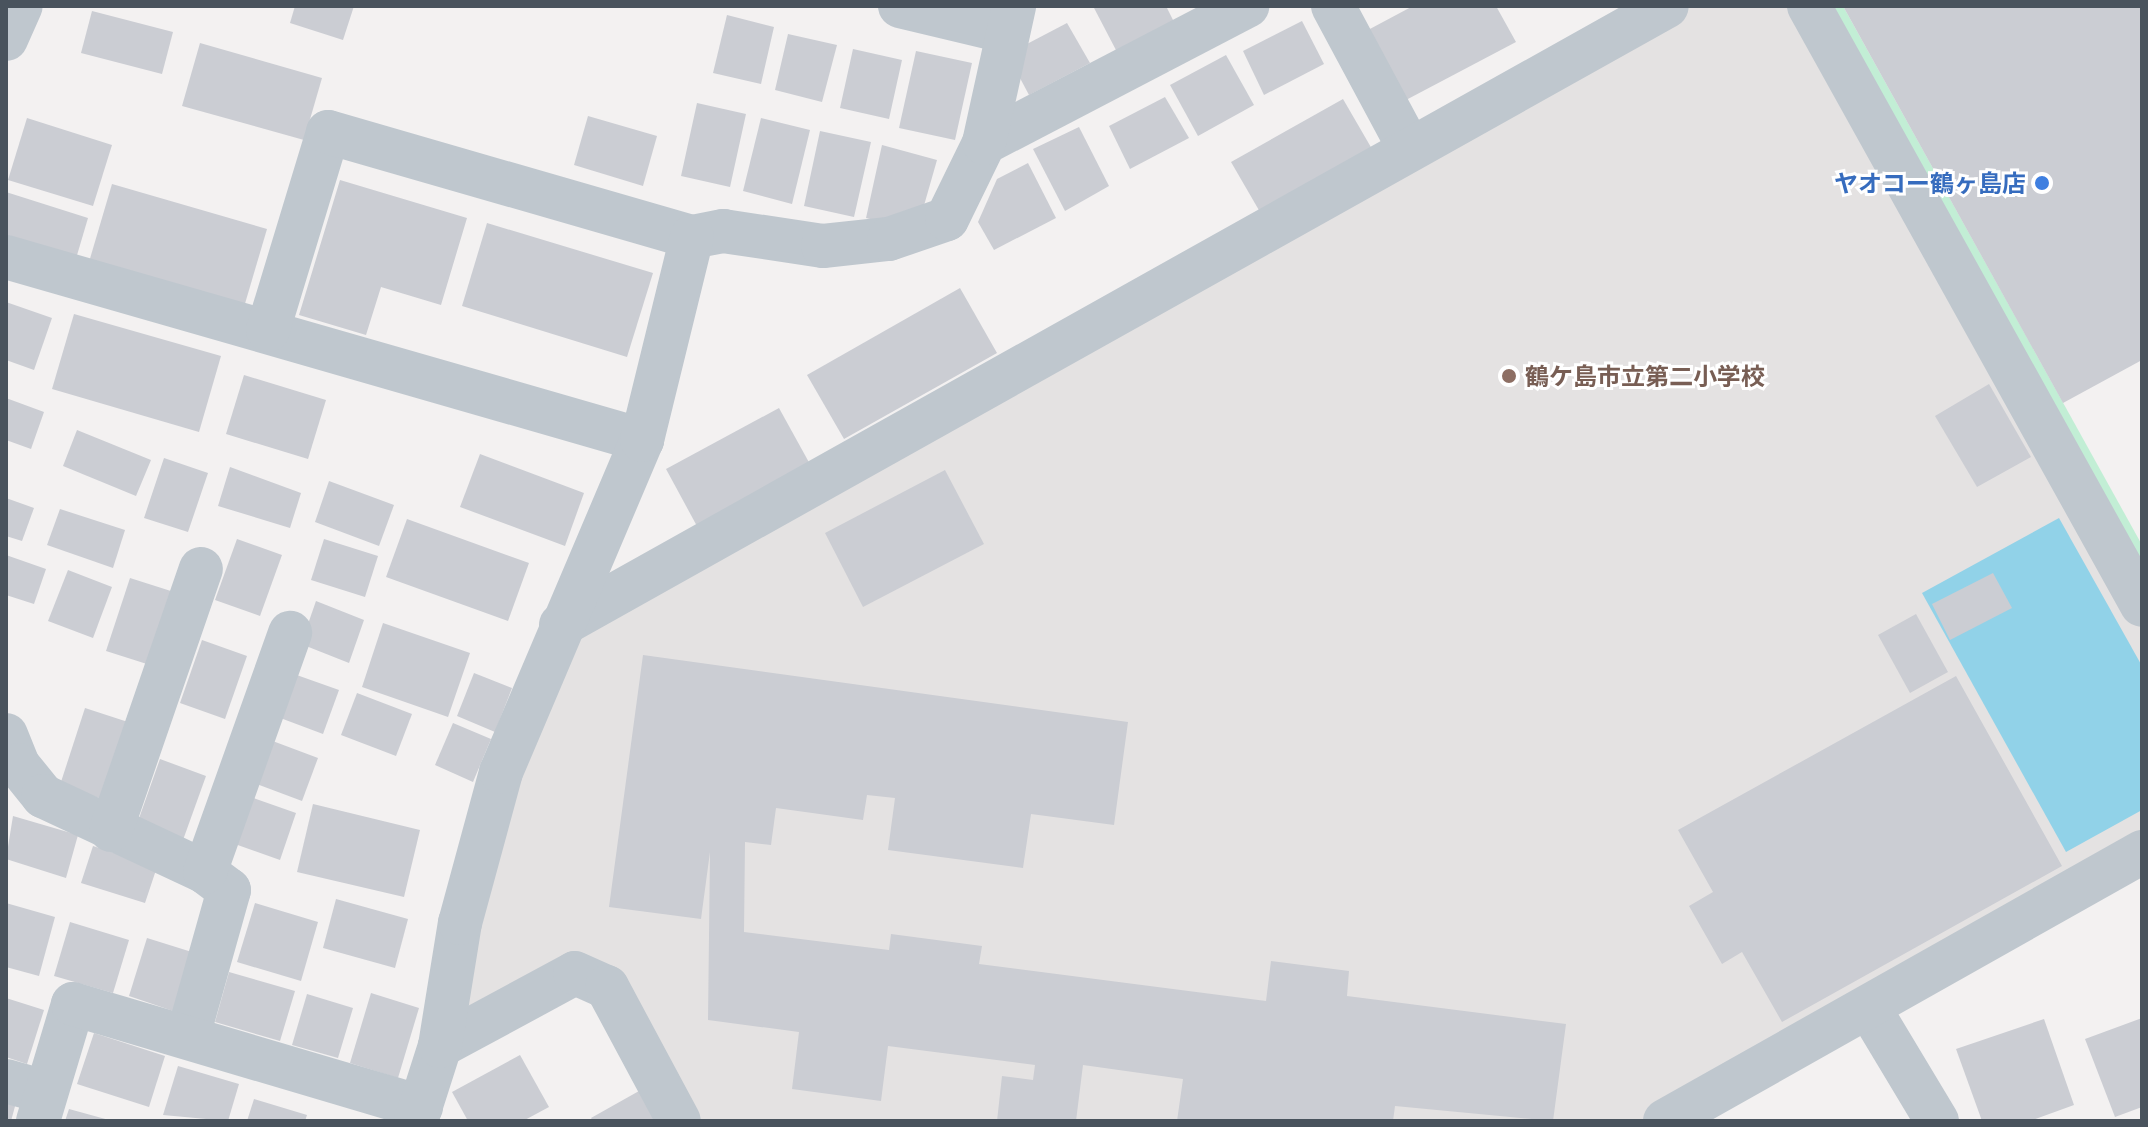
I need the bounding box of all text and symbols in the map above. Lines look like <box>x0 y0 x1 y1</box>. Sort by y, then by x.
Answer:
place label: ヤオコー鶴ヶ島店 <box>1834 169 2026 197</box>
marker: ヤオコー鶴ヶ島店 <box>2033 174 2051 192</box>
place label: 鶴ケ島市立第二小学校 <box>1525 362 1765 390</box>
marker: 鶴ケ島市立第二小学校 <box>1500 367 1518 385</box>

